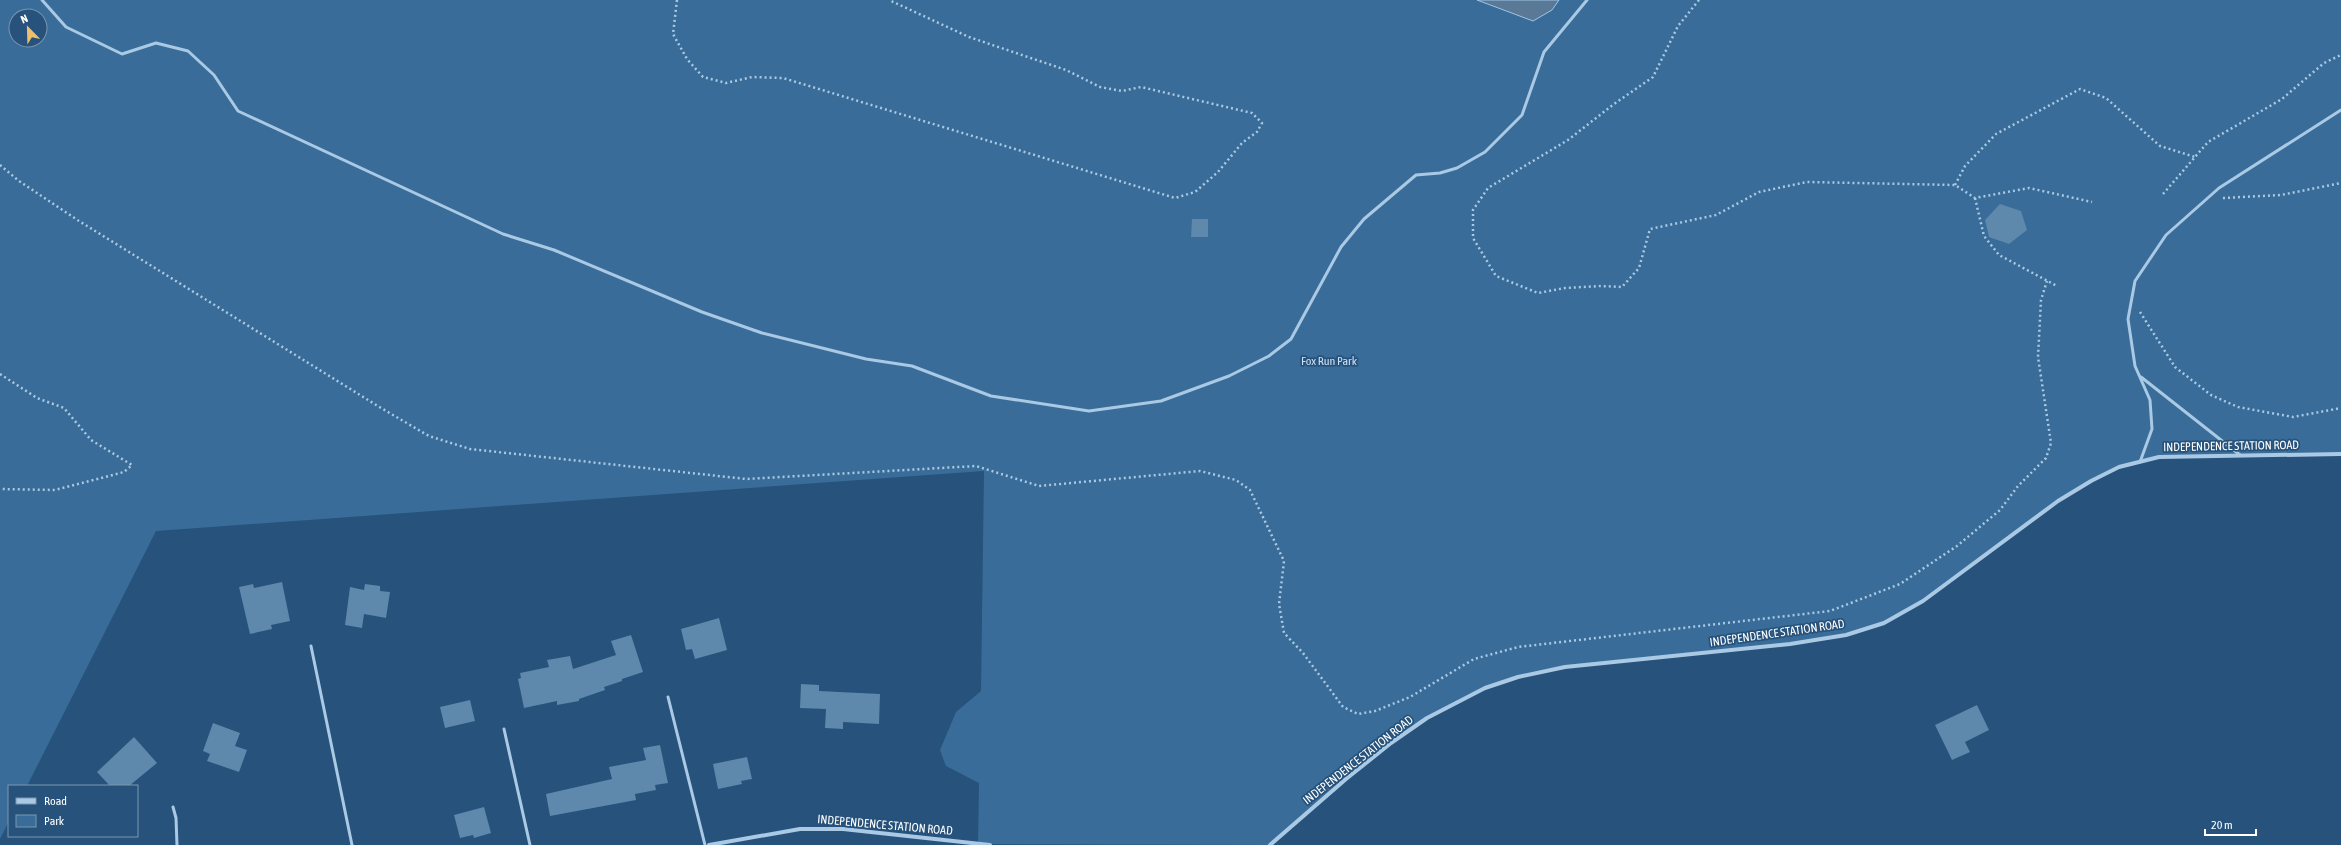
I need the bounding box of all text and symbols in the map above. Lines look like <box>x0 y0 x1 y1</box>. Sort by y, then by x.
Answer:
north arrow <box>8 8 48 48</box>
text: N <box>19 12 29 26</box>
park label: Fox Run Park <box>1301 354 1358 368</box>
street label: INDEPENDENCE STATION ROAD <box>2163 438 2299 454</box>
street label: INDEPENDENCE STATION ROAD <box>1709 617 1846 649</box>
street label: INDEPENDENCE STATION ROAD <box>1300 712 1416 807</box>
legend <box>8 785 138 837</box>
text: Road <box>44 794 67 808</box>
scale bar <box>2205 811 2256 837</box>
street label: INDEPENDENCE STATION ROAD <box>817 812 954 838</box>
text: Park <box>44 814 65 828</box>
text: 20 m <box>2211 818 2233 832</box>

